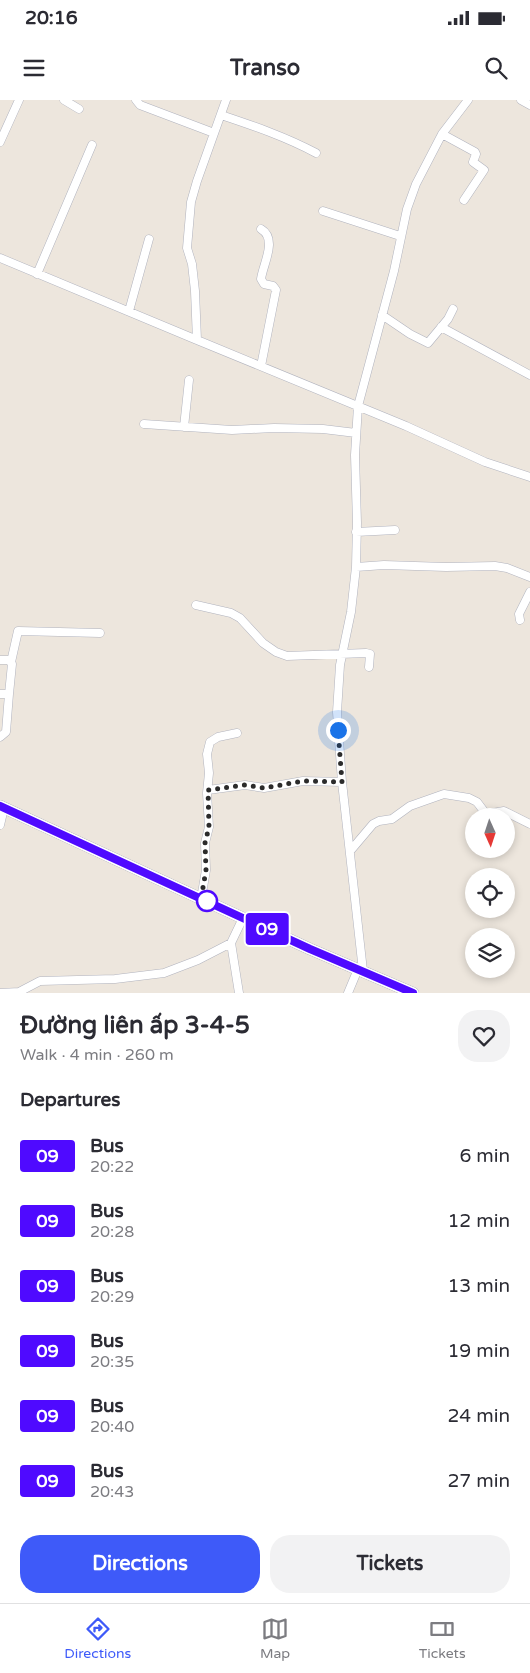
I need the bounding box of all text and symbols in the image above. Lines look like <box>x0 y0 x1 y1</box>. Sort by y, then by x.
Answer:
text: 20:16 <box>25 7 78 29</box>
icon: menu <box>20 54 48 82</box>
icon: search <box>482 54 510 82</box>
text: Transo <box>230 55 300 81</box>
your location <box>326 718 351 743</box>
north arrow <box>465 808 515 858</box>
map controls <box>465 808 515 978</box>
button: locate <box>465 868 515 918</box>
unlabelled marker <box>196 890 218 912</box>
line badge: 09 <box>244 913 290 945</box>
text: 09 <box>256 918 278 940</box>
button: layers <box>465 928 515 978</box>
button: heart <box>458 1010 510 1062</box>
text: Đường liên ấp 3-4-5 <box>20 1011 250 1040</box>
text: Walk · 4 min · 260 m <box>20 1045 174 1065</box>
text: Departures <box>20 1089 120 1111</box>
text: Bus <box>90 1135 124 1157</box>
text: 09 <box>36 1145 59 1167</box>
text: 6 min <box>459 1145 510 1167</box>
text: 20:22 <box>90 1157 134 1177</box>
text: Bus <box>90 1200 124 1222</box>
text: 09 <box>36 1210 59 1232</box>
text: 12 min <box>447 1210 510 1232</box>
text: 20:28 <box>90 1222 134 1242</box>
text: Bus <box>90 1265 124 1287</box>
text: 09 <box>36 1275 59 1297</box>
text: 13 min <box>447 1275 510 1297</box>
text: 20:29 <box>90 1287 134 1307</box>
text: Bus <box>90 1330 124 1352</box>
text: 09 <box>36 1340 59 1362</box>
text: 19 min <box>447 1340 510 1362</box>
text: 20:35 <box>90 1352 134 1372</box>
text: Bus <box>90 1395 124 1417</box>
text: 09 <box>36 1405 59 1427</box>
text: 24 min <box>447 1405 510 1427</box>
text: 20:40 <box>90 1417 134 1437</box>
text: Bus <box>90 1460 124 1482</box>
text: 09 <box>36 1470 59 1492</box>
text: 27 min <box>447 1470 510 1492</box>
text: 20:43 <box>90 1482 134 1502</box>
button: Directions <box>20 1535 260 1593</box>
button: Tickets <box>270 1535 510 1593</box>
tab: Directions <box>64 1615 131 1662</box>
tab: Map <box>260 1615 290 1662</box>
tab: Tickets <box>419 1615 466 1662</box>

